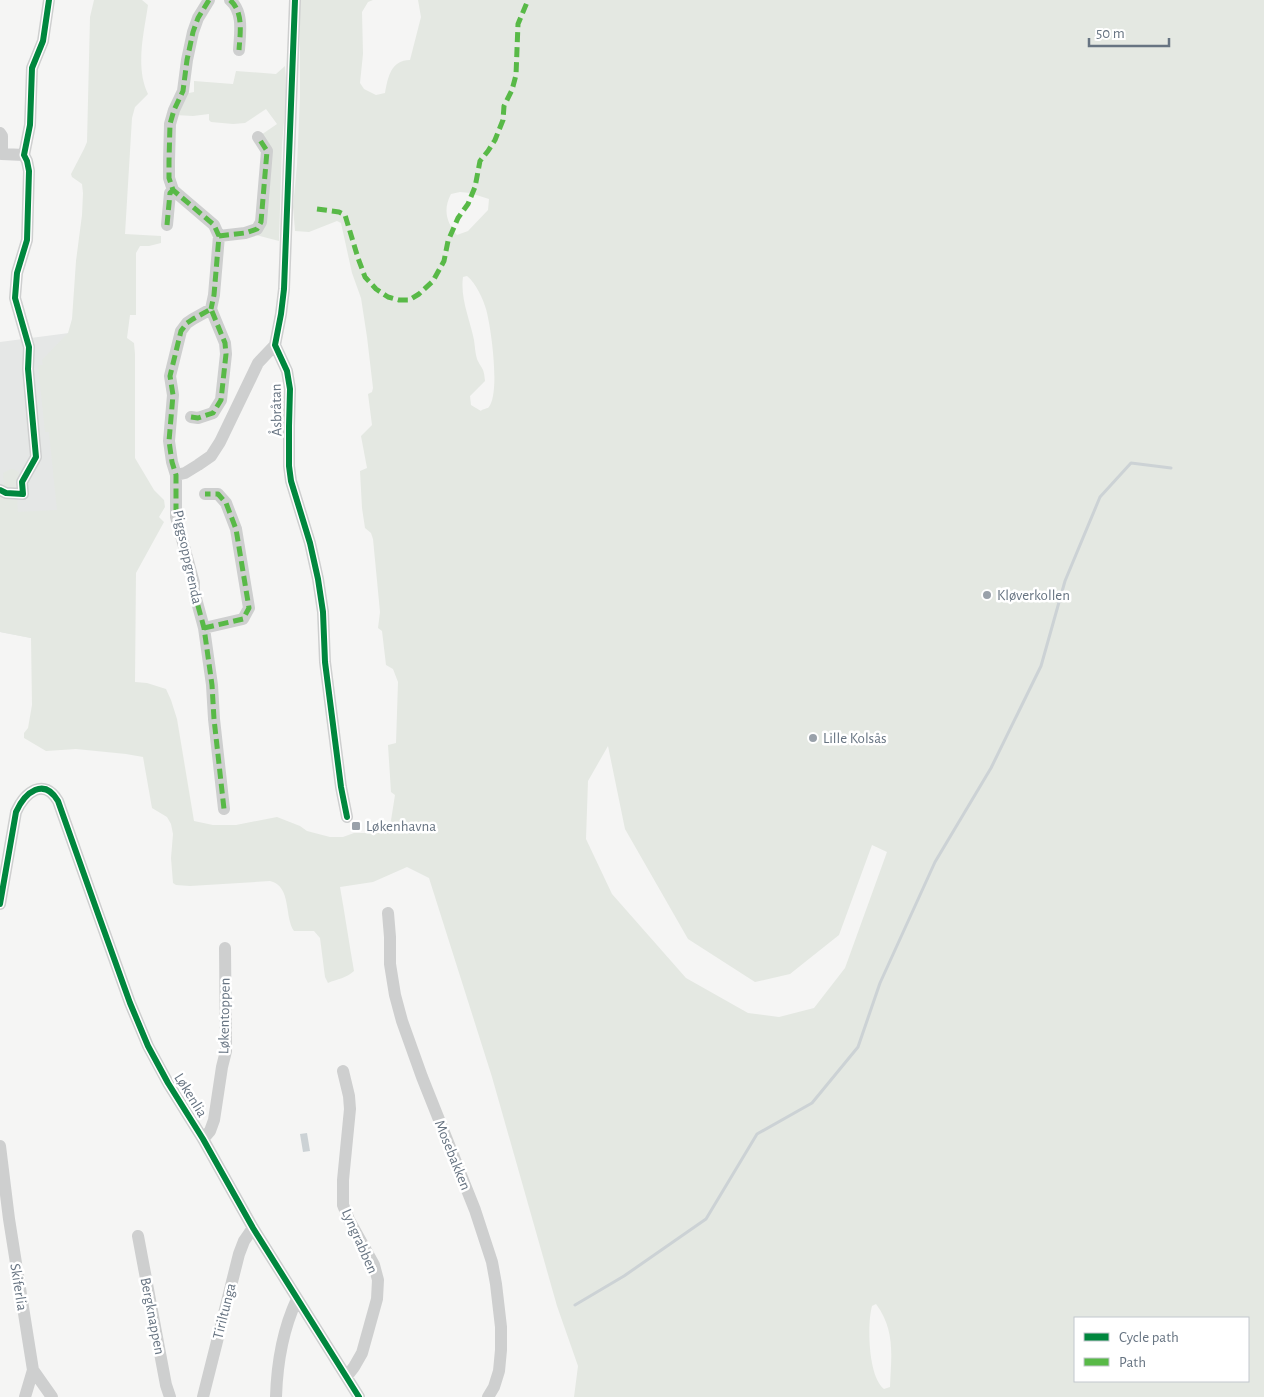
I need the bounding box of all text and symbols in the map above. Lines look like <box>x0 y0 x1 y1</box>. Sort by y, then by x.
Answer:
scale bar <box>1089 15 1169 47</box>
text: 50 m <box>1096 26 1125 41</box>
street label: Åsbråtan <box>268 384 284 436</box>
street label: Piggsoppgrenda <box>170 509 205 606</box>
place label: Kløverkollen <box>997 588 1070 603</box>
marker: Kløverkollen <box>981 589 993 601</box>
place label: Lille Kolsås <box>823 731 887 746</box>
marker: Lille Kolsås <box>807 732 819 744</box>
place label: Løkenhavna <box>366 819 436 834</box>
marker: Løkenhavna <box>350 820 362 832</box>
street label: Løkentoppen <box>216 978 233 1054</box>
street label: Løkenlia <box>171 1071 210 1120</box>
street label: Mosebakken <box>432 1118 473 1192</box>
street label: Lyngrabben <box>339 1207 380 1276</box>
street label: Skiferlia <box>7 1262 30 1312</box>
street label: Bergknappen <box>138 1276 167 1356</box>
street label: Tiriltunga <box>210 1281 239 1341</box>
legend <box>1074 1317 1249 1382</box>
text: Cycle path <box>1119 1330 1179 1345</box>
text: Path <box>1119 1355 1146 1370</box>

